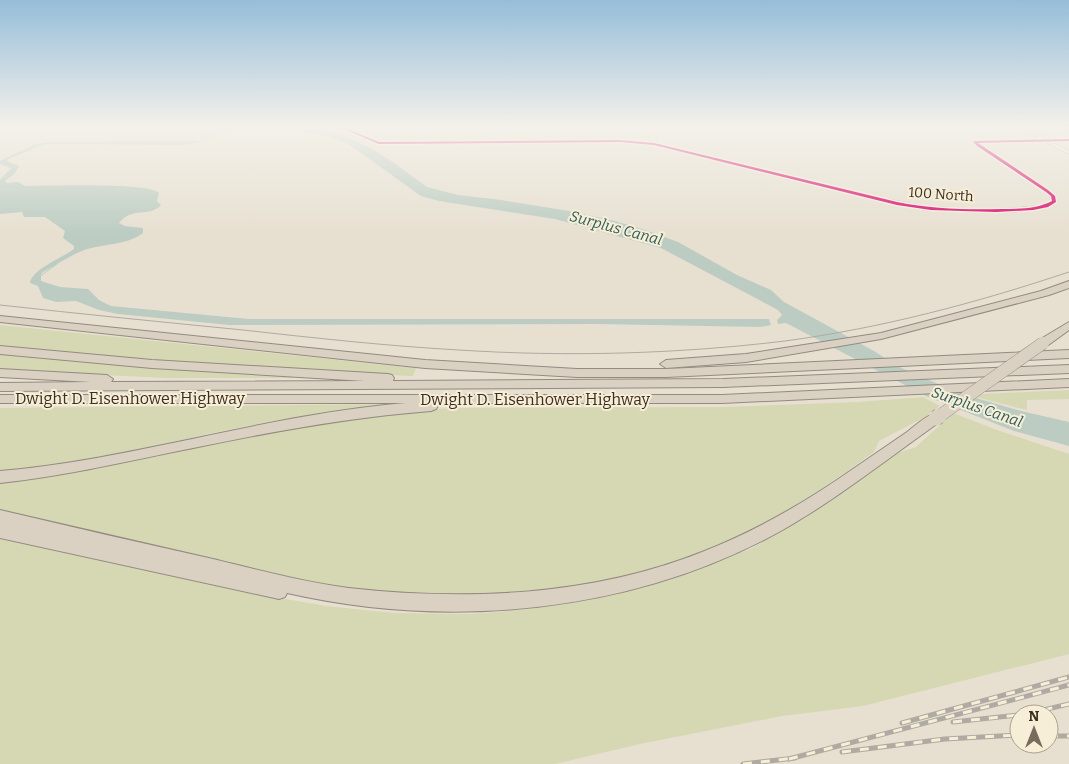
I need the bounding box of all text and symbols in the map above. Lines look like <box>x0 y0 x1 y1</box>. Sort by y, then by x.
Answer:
street label: 100 North <box>908 184 974 205</box>
water label: Surplus Canal <box>568 207 664 249</box>
water label: Surplus Canal <box>929 383 1025 431</box>
street label: Dwight D. Eisenhower Highway <box>15 389 246 408</box>
street label: Dwight D. Eisenhower Highway <box>420 390 651 409</box>
north arrow <box>1009 704 1059 754</box>
text: N <box>1029 708 1040 725</box>

